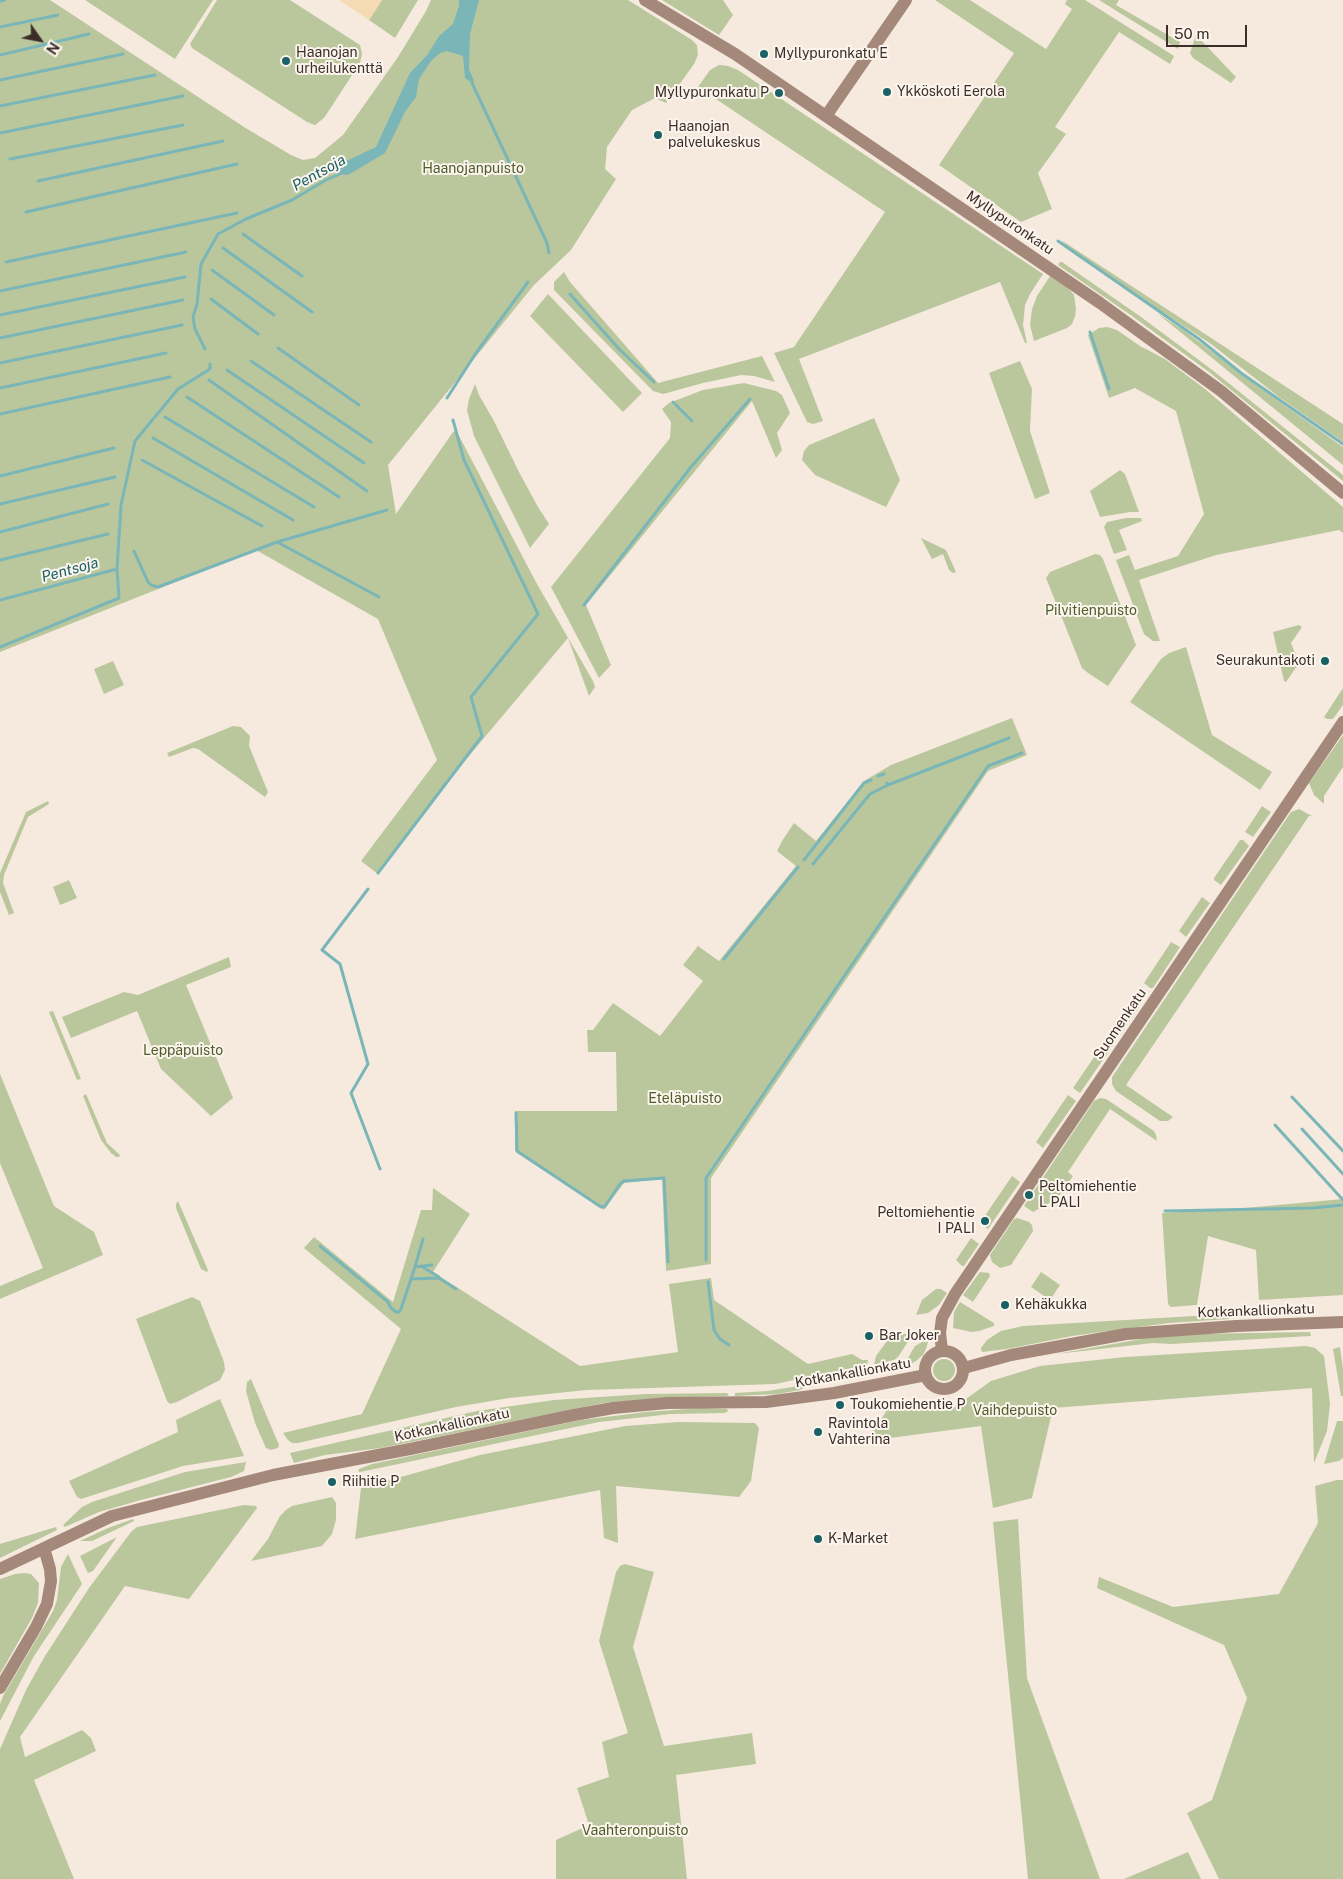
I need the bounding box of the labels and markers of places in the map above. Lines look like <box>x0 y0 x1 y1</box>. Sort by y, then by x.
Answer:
place label: Haanojan urheilukenttä <box>296 45 383 78</box>
place label: Myllypuronkatu E <box>774 46 888 62</box>
marker: Myllypuronkatu E <box>758 48 770 60</box>
marker: Haanojan urheilukenttä <box>280 55 292 67</box>
place label: Ykköskoti Eerola <box>897 84 1005 100</box>
place label: Myllypuronkatu P <box>655 85 769 101</box>
marker: Ykköskoti Eerola <box>881 86 893 98</box>
marker: Myllypuronkatu P <box>773 87 785 99</box>
place label: Haanojan palvelukeskus <box>668 119 760 152</box>
marker: Haanojan palvelukeskus <box>652 129 664 141</box>
place label: Seurakuntakoti <box>1216 653 1315 669</box>
marker: Seurakuntakoti <box>1319 655 1331 667</box>
place label: Peltomiehentie L PALI <box>1039 1179 1137 1212</box>
marker: Peltomiehentie L PALI <box>1023 1189 1035 1201</box>
place label: Peltomiehentie I PALI <box>877 1205 975 1238</box>
marker: Peltomiehentie I PALI <box>979 1215 991 1227</box>
place label: Kehäkukka <box>1015 1297 1087 1313</box>
marker: Kehäkukka <box>999 1299 1011 1311</box>
place label: Bar Joker <box>879 1328 939 1344</box>
marker: Bar Joker <box>863 1330 875 1342</box>
place label: Toukomiehentie P <box>850 1397 965 1413</box>
marker: Toukomiehentie P <box>834 1399 846 1411</box>
place label: Ravintola Vahterina <box>828 1416 890 1448</box>
marker: Ravintola Vahterina <box>812 1426 824 1438</box>
place label: Riihitie P <box>342 1474 399 1490</box>
marker: Riihitie P <box>326 1476 338 1488</box>
place label: K-Market <box>828 1531 888 1547</box>
marker: K-Market <box>812 1533 824 1545</box>

